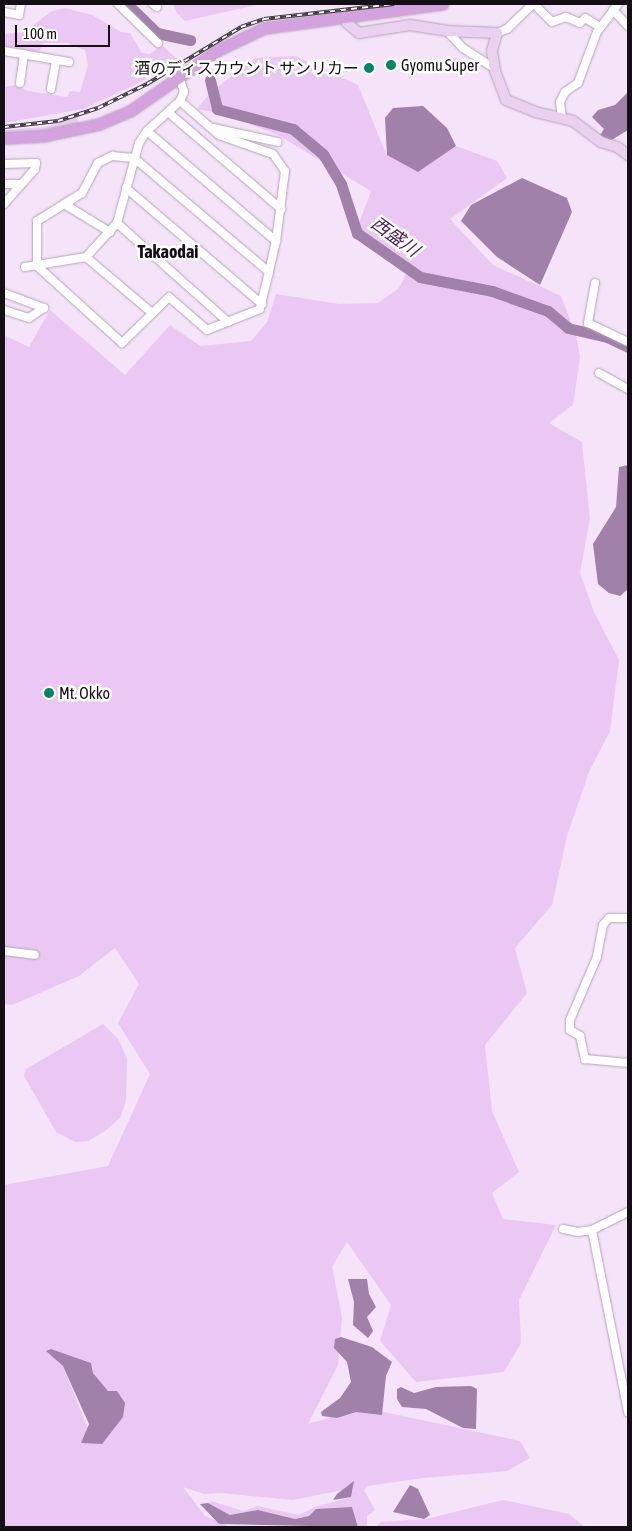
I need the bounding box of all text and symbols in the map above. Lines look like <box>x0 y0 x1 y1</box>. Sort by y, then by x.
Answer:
scale bar <box>18 15 112 47</box>
text: 100 m <box>23 25 57 42</box>
place label: Gyomu Super <box>401 55 479 75</box>
place label: 酒のディスカウント サンリカー <box>133 58 359 78</box>
marker: Gyomu Super <box>385 59 397 71</box>
marker: 酒のディスカウント サンリカー <box>363 62 375 74</box>
water label: 西盛川 <box>367 212 423 262</box>
district label: Takaodai <box>138 241 198 263</box>
place label: Mt. Okko <box>59 683 110 703</box>
marker: Mt. Okko <box>43 687 55 699</box>

